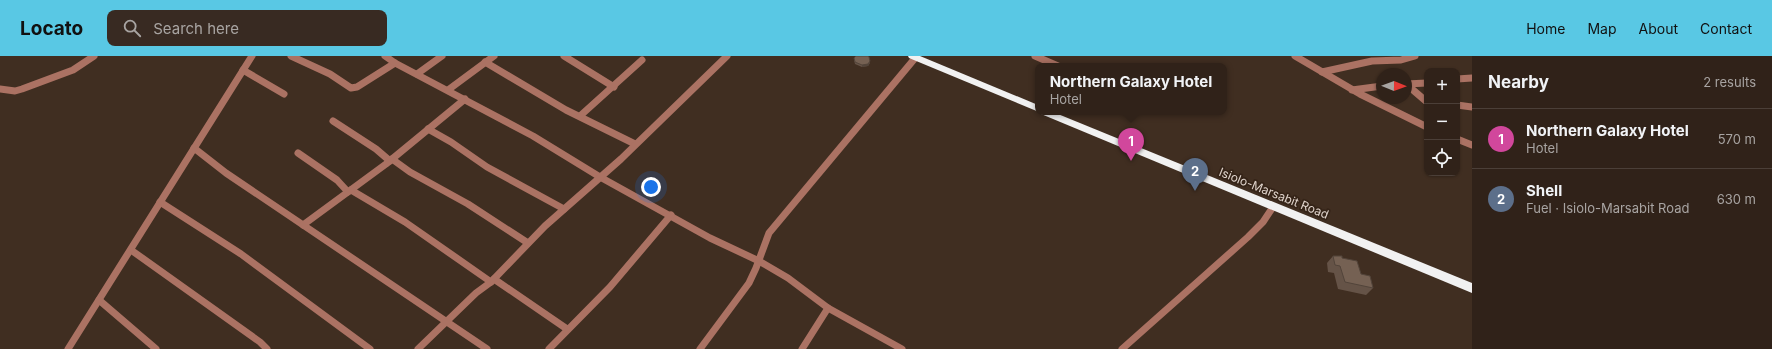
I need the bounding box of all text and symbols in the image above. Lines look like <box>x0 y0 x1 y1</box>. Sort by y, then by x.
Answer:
search box <box>107 10 387 46</box>
text: Locato <box>20 17 83 40</box>
icon: search <box>121 17 143 39</box>
text: Search here <box>153 19 239 38</box>
text: Home <box>1526 20 1565 37</box>
text: Map <box>1587 20 1617 37</box>
text: About <box>1639 20 1678 37</box>
text: Contact <box>1700 20 1752 37</box>
popup <box>1035 63 1227 115</box>
north arrow <box>1376 68 1412 104</box>
map controls <box>1424 68 1460 176</box>
button: + <box>1424 68 1460 104</box>
text: Northern Galaxy Hotel <box>1050 72 1212 91</box>
text: Nearby <box>1488 72 1549 92</box>
text: 2 results <box>1703 74 1756 90</box>
text: Hotel <box>1050 91 1082 107</box>
button: − <box>1424 104 1460 140</box>
text: Northern Galaxy Hotel <box>1526 121 1689 140</box>
pin: 1 <box>1118 128 1144 161</box>
text: 1 <box>1498 131 1504 147</box>
text: 570 m <box>1718 131 1756 147</box>
button: locate <box>1424 140 1460 176</box>
text: Hotel <box>1526 140 1558 156</box>
pin: 2 <box>1182 158 1208 191</box>
street label: Isiolo-Marsabit Road <box>1217 164 1331 222</box>
your location <box>641 177 661 197</box>
text: Shell <box>1526 181 1562 200</box>
text: 2 <box>1497 191 1505 207</box>
text: 630 m <box>1717 191 1756 207</box>
text: Fuel · Isiolo-Marsabit Road <box>1526 200 1689 216</box>

